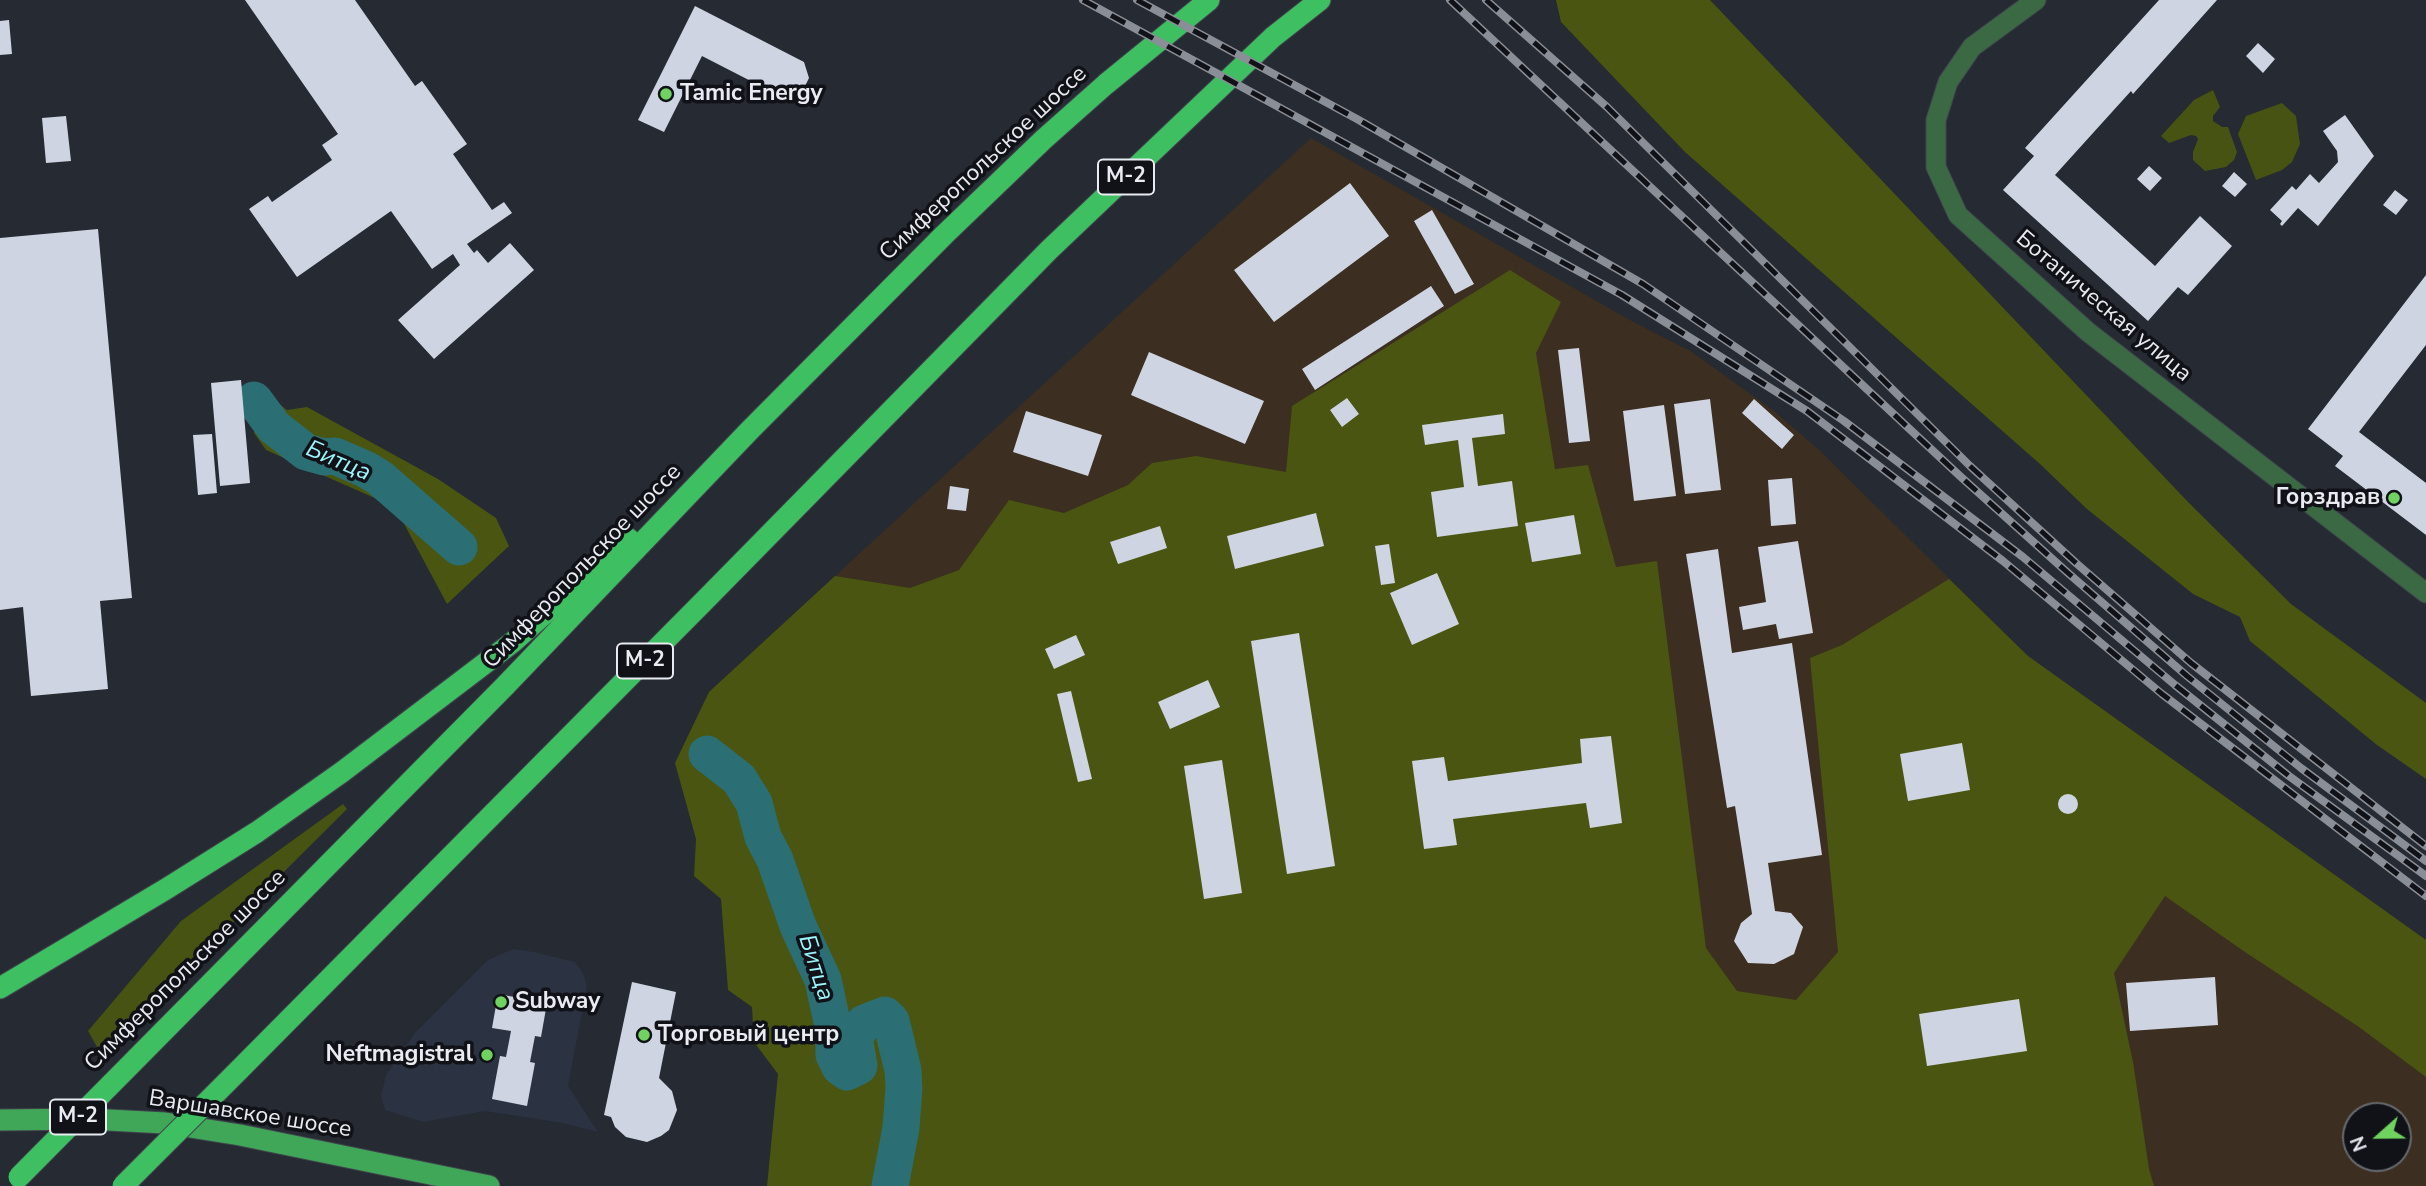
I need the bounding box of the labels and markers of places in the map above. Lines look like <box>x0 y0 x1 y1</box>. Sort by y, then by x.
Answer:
place label: Tamic Energy <box>680 80 823 108</box>
marker: Tamic Energy <box>658 86 674 102</box>
place label: Горздрав <box>2276 484 2380 512</box>
marker: Горздрав <box>2386 490 2402 506</box>
place label: Subway <box>515 988 600 1016</box>
marker: Subway <box>493 994 509 1010</box>
place label: Торговый центр <box>658 1021 839 1049</box>
marker: Торговый центр <box>636 1027 652 1043</box>
place label: Neftmagistral <box>326 1041 473 1069</box>
marker: Neftmagistral <box>479 1047 495 1063</box>

